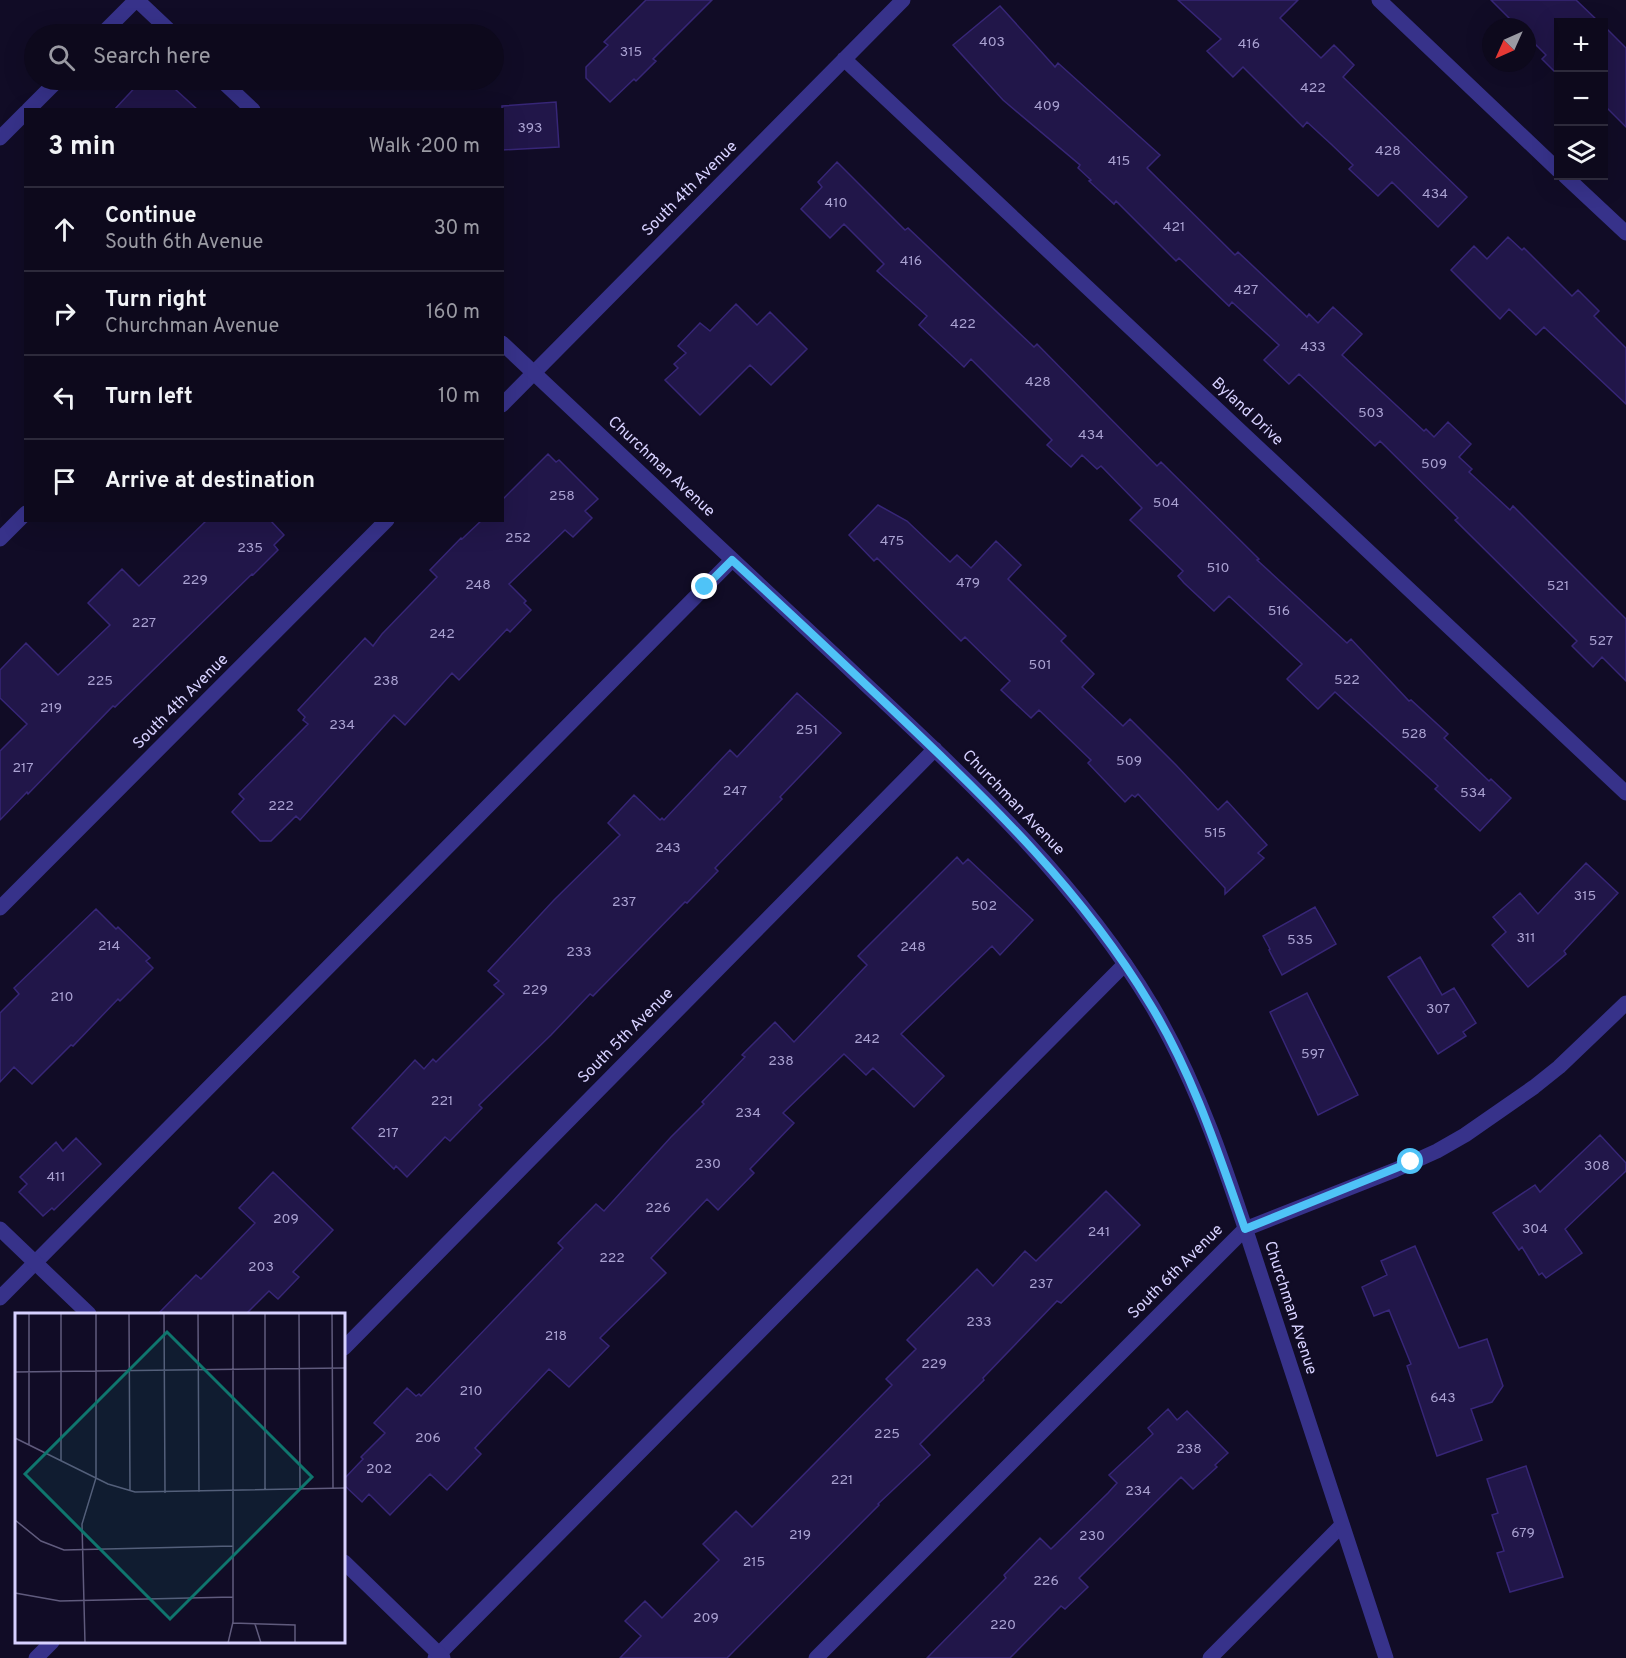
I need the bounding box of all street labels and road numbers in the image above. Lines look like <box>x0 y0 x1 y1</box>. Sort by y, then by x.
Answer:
street label: South 4th Avenue <box>638 137 742 241</box>
street label: Byland Drive <box>1207 374 1287 450</box>
street label: Churchman Avenue <box>603 412 719 522</box>
street label: South 4th Avenue <box>129 650 233 754</box>
street label: Churchman Avenue <box>957 746 1069 860</box>
street label: South 5th Avenue <box>574 984 678 1088</box>
street label: South 6th Avenue <box>1124 1220 1228 1324</box>
street label: Churchman Avenue <box>1259 1239 1321 1377</box>

